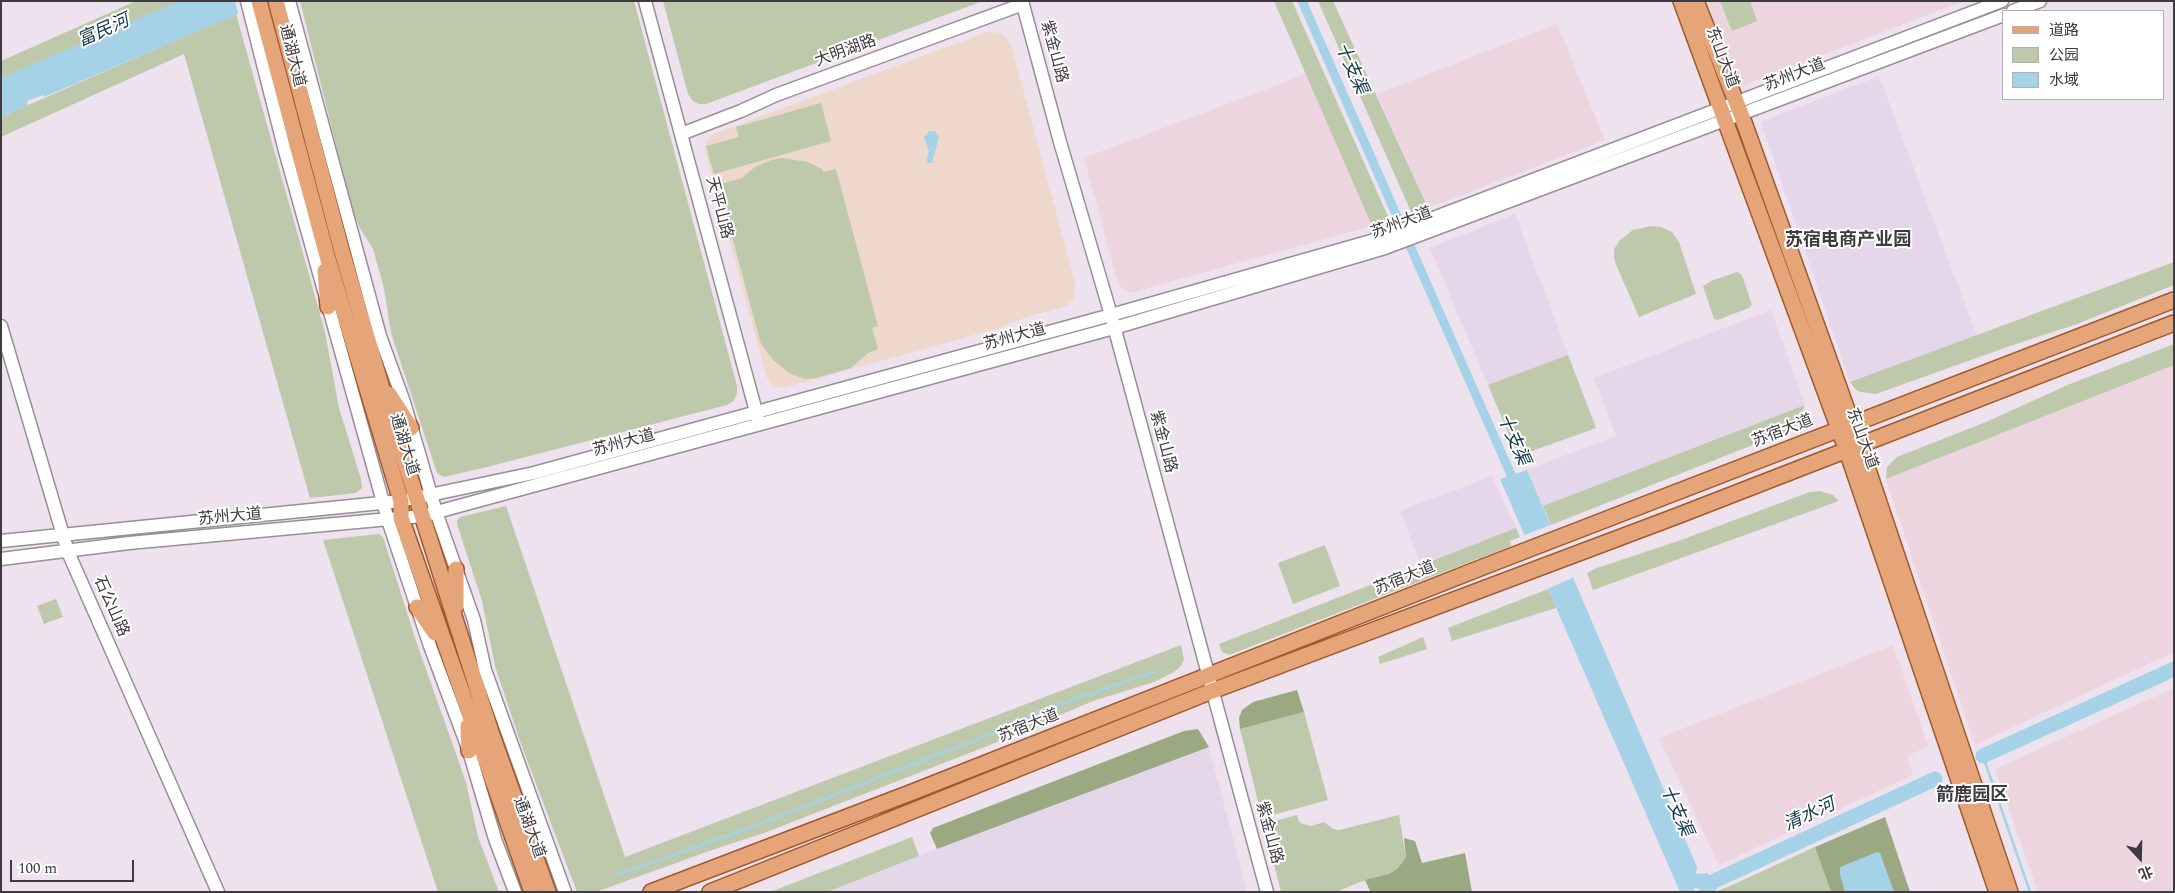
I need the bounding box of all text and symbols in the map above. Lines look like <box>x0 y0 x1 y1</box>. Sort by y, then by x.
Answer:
legend <box>2002 10 2165 100</box>
water label: 富民河 <box>75 11 133 53</box>
street label: 紫金山路 <box>1035 19 1071 85</box>
text: 道路 <box>2049 19 2079 42</box>
street label: 通湖大道 <box>274 23 308 89</box>
street label: 东山大道 <box>1701 25 1741 91</box>
street label: 大明湖路 <box>813 32 879 72</box>
water label: 十支渠 <box>1329 40 1371 98</box>
text: 公园 <box>2049 44 2079 67</box>
street label: 苏州大道 <box>1762 56 1828 96</box>
text: 水域 <box>2049 69 2079 92</box>
street label: 天平山路 <box>700 175 736 241</box>
street label: 苏州大道 <box>1369 204 1435 244</box>
district label: 苏宿电商产业园 <box>1785 230 1911 252</box>
street label: 苏州大道 <box>982 320 1048 356</box>
street label: 东山大道 <box>1841 406 1881 472</box>
street label: 紫金山路 <box>1144 409 1180 475</box>
water label: 十支渠 <box>1491 411 1533 469</box>
street label: 通湖大道 <box>384 412 422 478</box>
street label: 苏宿大道 <box>1750 412 1816 452</box>
street label: 苏州大道 <box>591 426 657 462</box>
street label: 苏州大道 <box>197 506 263 530</box>
street label: 苏宿大道 <box>1372 558 1438 600</box>
street label: 石公山路 <box>88 574 132 640</box>
street label: 苏宿大道 <box>996 706 1062 748</box>
water label: 十支渠 <box>1654 782 1696 840</box>
district label: 箭鹿园区 <box>1936 785 2008 807</box>
street label: 通湖大道 <box>508 795 548 861</box>
water label: 清水河 <box>1781 795 1839 837</box>
street label: 紫金山路 <box>1250 800 1286 866</box>
north arrow <box>2115 833 2165 883</box>
scale bar <box>12 850 136 882</box>
text: 100 m <box>18 857 57 880</box>
text: 北 <box>2135 860 2156 885</box>

